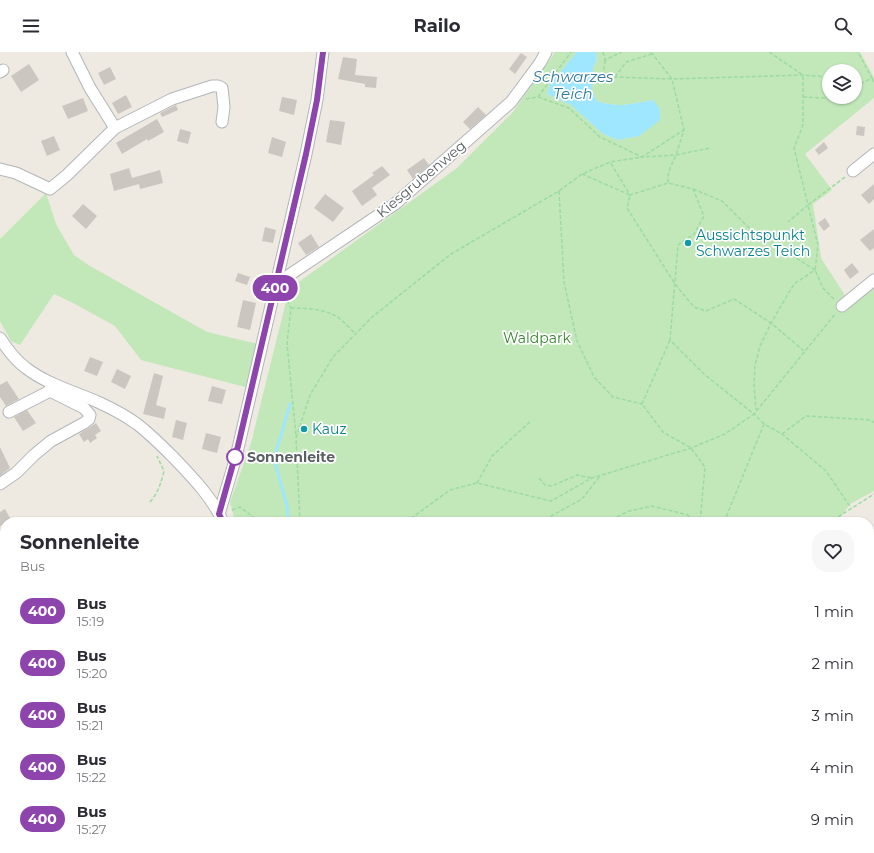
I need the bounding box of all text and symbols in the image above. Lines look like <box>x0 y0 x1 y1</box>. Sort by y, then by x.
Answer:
icon: menu <box>20 15 42 37</box>
text: Railo <box>414 15 460 37</box>
icon: search <box>832 15 854 37</box>
map controls <box>822 64 862 104</box>
button: layers <box>822 64 862 104</box>
water label: Schwarzes Teich <box>533 67 614 103</box>
street label: Kiesgrubenweg <box>373 136 469 222</box>
place label: Aussichtspunkt Schwarzes Teich <box>696 226 810 260</box>
marker: Aussichtspunkt Schwarzes Teich <box>683 238 693 248</box>
line badge: 400 <box>252 275 298 301</box>
text: 400 <box>261 279 289 297</box>
park label: Waldpark <box>503 329 572 347</box>
place label: Kauz <box>312 420 347 438</box>
marker: Kauz <box>299 424 309 434</box>
marker: Sonnenleite <box>226 448 244 466</box>
place label: Sonnenleite <box>247 448 335 466</box>
button: heart <box>812 530 854 572</box>
text: Sonnenleite <box>20 531 139 554</box>
text: Bus <box>20 558 45 574</box>
text: Bus <box>77 594 106 613</box>
text: 400 <box>28 602 57 620</box>
text: 1 min <box>815 602 854 621</box>
text: 15:19 <box>77 613 104 629</box>
text: Bus <box>77 646 106 665</box>
text: 400 <box>28 654 57 672</box>
text: 2 min <box>811 654 854 673</box>
text: 15:20 <box>77 665 107 681</box>
text: Bus <box>77 698 106 717</box>
text: 400 <box>28 706 57 724</box>
text: 3 min <box>812 706 854 725</box>
text: 15:21 <box>77 717 104 733</box>
text: Bus <box>77 750 106 769</box>
text: 400 <box>28 758 57 776</box>
text: 4 min <box>810 758 854 777</box>
text: 15:22 <box>77 769 106 785</box>
text: Bus <box>77 802 106 821</box>
text: 400 <box>28 810 57 828</box>
text: 9 min <box>811 810 854 829</box>
text: 15:27 <box>77 821 107 837</box>

